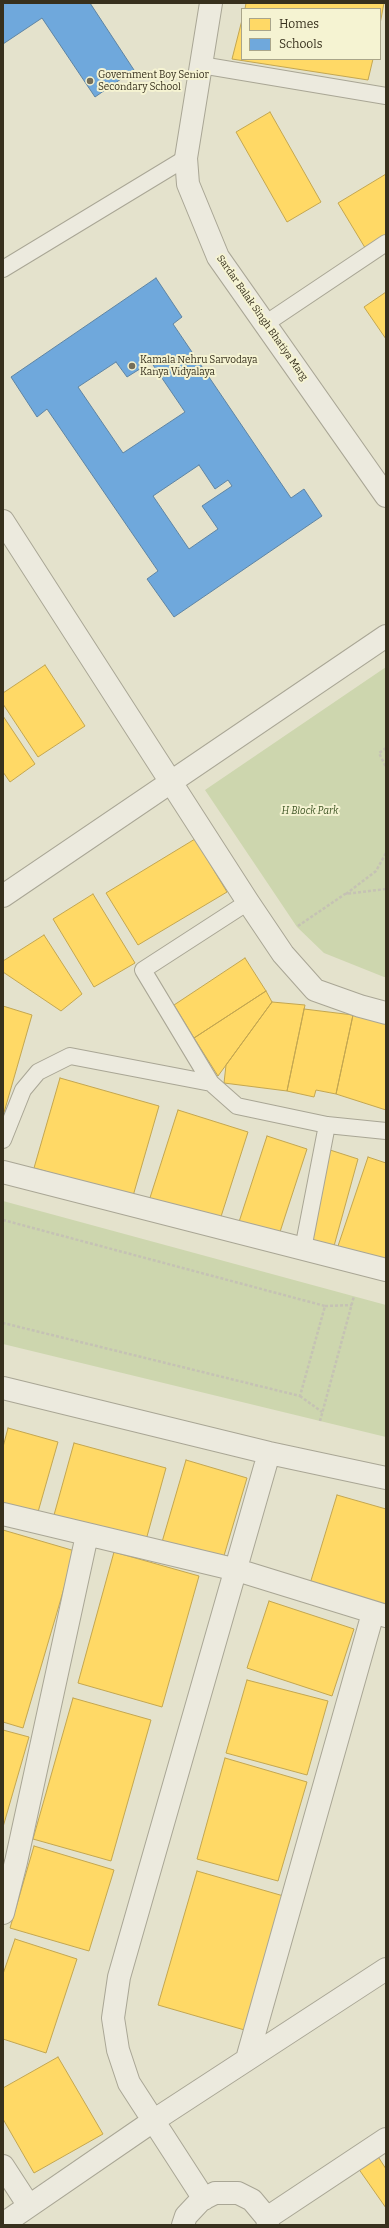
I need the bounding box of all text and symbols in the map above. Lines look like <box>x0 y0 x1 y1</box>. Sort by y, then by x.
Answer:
legend <box>241 8 381 60</box>
text: Homes <box>279 17 319 31</box>
text: Schools <box>279 37 322 51</box>
place label: Government Boy Senior Secondary School <box>98 69 209 92</box>
marker: Government Boy Senior Secondary School <box>85 76 95 86</box>
street label: Sardar Balak Singh Bhatiya Marg <box>214 253 310 383</box>
place label: Kamala Nehru Sarvodaya Kanya Vidyalaya <box>140 354 257 378</box>
marker: Kamala Nehru Sarvodaya Kanya Vidyalaya <box>127 361 137 371</box>
park label: H Block Park <box>282 805 338 817</box>

